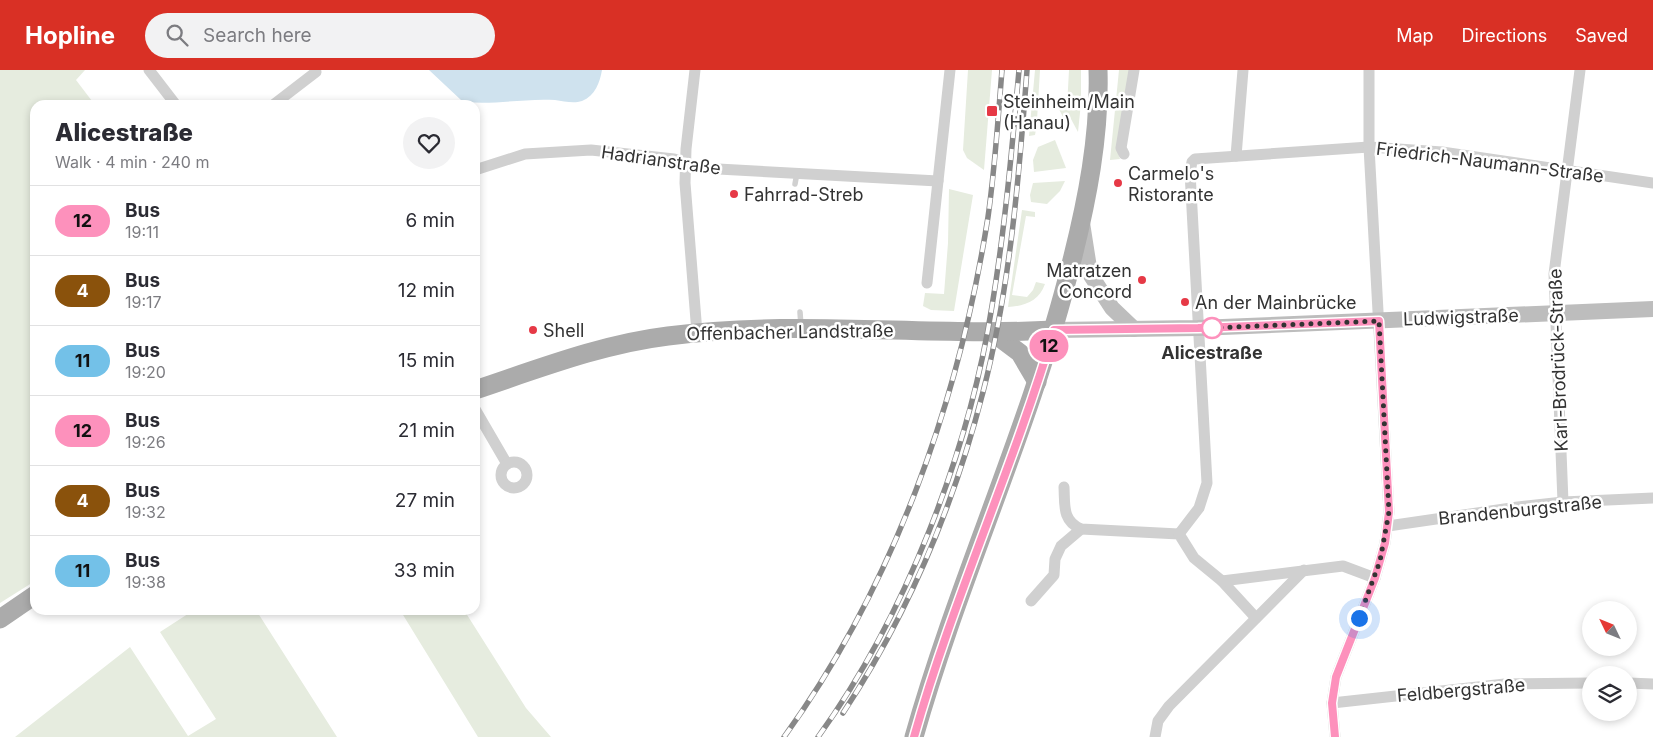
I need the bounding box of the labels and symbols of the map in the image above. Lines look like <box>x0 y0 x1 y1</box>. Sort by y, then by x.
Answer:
place label: Steinheim/Main (Hanau) <box>1003 91 1135 133</box>
marker: Steinheim/Main (Hanau) <box>985 104 999 118</box>
street label: Friedrich-Naumann-Straße <box>1375 138 1605 186</box>
street label: Hadrianstraße <box>600 141 722 179</box>
place label: Carmelo's Ristorante <box>1128 163 1214 205</box>
marker: Carmelo's Ristorante <box>1112 177 1124 189</box>
place label: Fahrrad-Streb <box>744 184 864 205</box>
marker: Fahrrad-Streb <box>728 188 740 200</box>
place label: Matratzen Concord <box>1046 260 1132 302</box>
street label: Karl-Brodrück-Straße <box>1544 268 1572 452</box>
marker: Matratzen Concord <box>1136 274 1148 286</box>
place label: An der Mainbrücke <box>1195 292 1357 313</box>
marker: An der Mainbrücke <box>1179 296 1191 308</box>
street label: Ludwigstraße <box>1403 304 1519 330</box>
marker: Alicestraße <box>1201 317 1223 339</box>
place label: Shell <box>543 320 584 341</box>
street label: Offenbacher Landstraße <box>686 320 894 344</box>
marker: Shell <box>527 324 539 336</box>
line badge: 12 <box>1026 330 1072 362</box>
place label: Alicestraße <box>1161 342 1263 363</box>
street label: Brandenburgstraße <box>1437 491 1603 529</box>
north arrow <box>1582 601 1638 656</box>
your location <box>1347 606 1372 631</box>
street label: Feldbergstraße <box>1396 674 1526 706</box>

